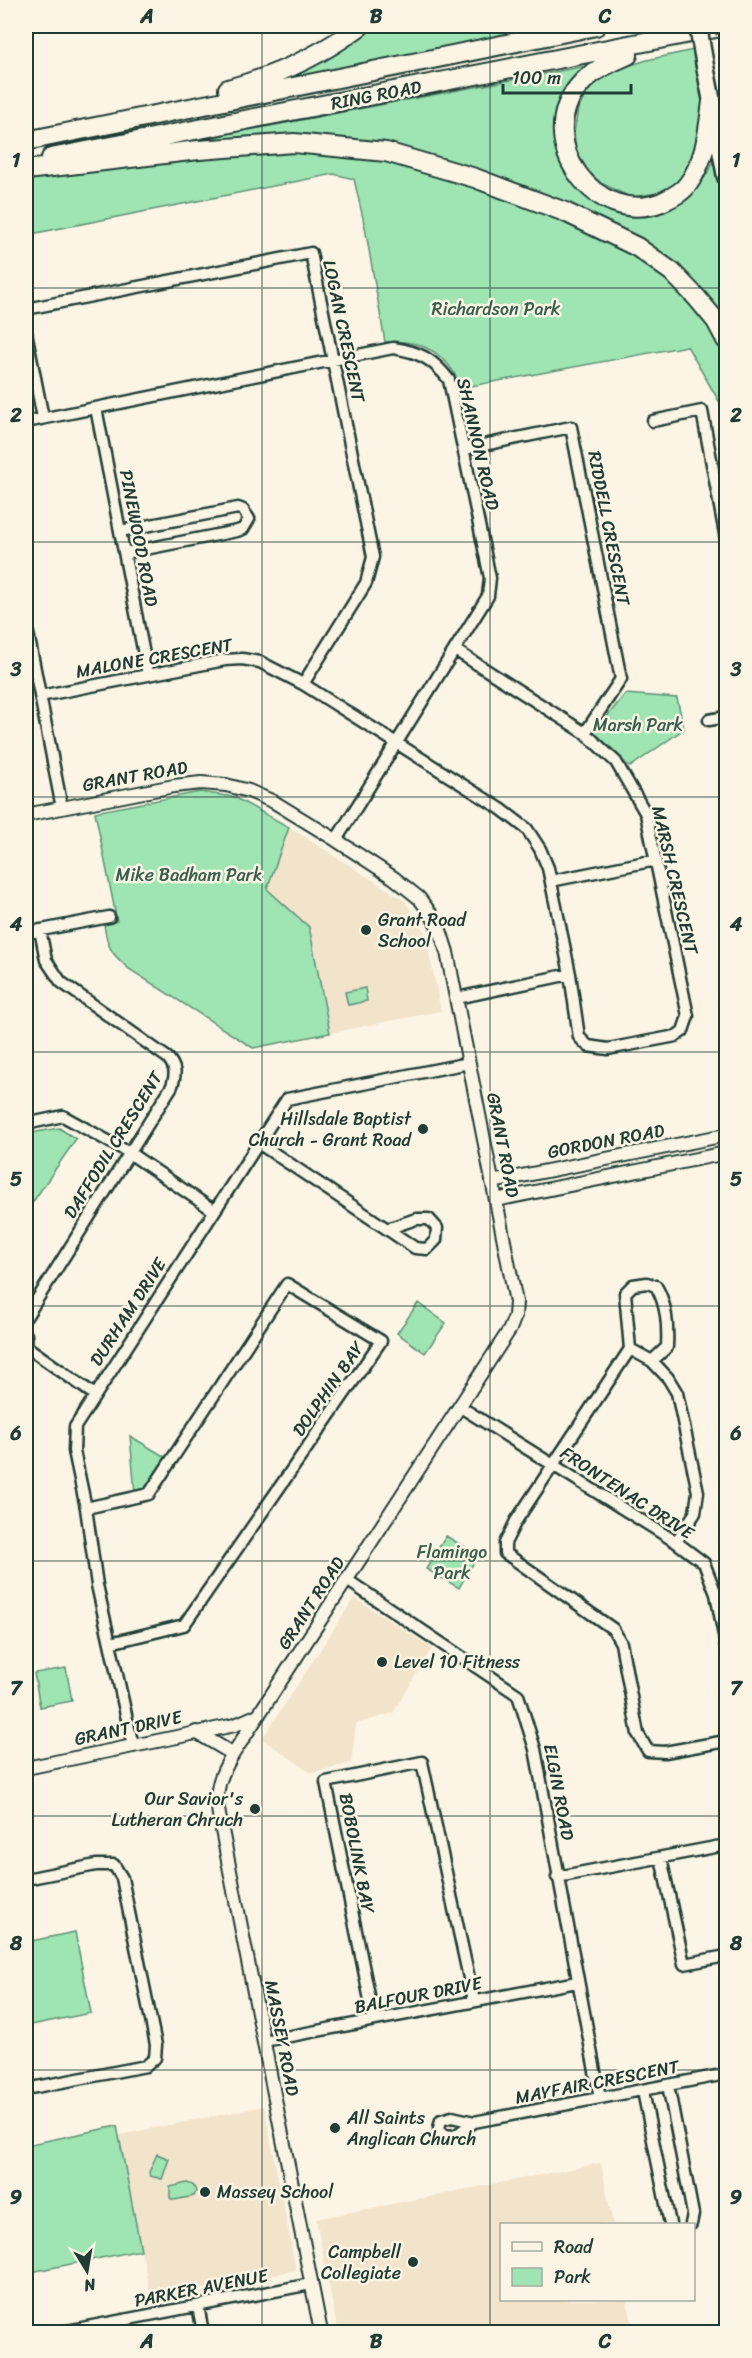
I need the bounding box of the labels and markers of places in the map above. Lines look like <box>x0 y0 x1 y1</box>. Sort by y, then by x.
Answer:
place label: Grant Road School <box>378 904 467 957</box>
marker: Grant Road School <box>359 923 373 937</box>
place label: Hillsdale Baptist Church - Grant Road <box>249 1103 413 1156</box>
marker: Hillsdale Baptist Church - Grant Road <box>416 1122 430 1136</box>
place label: Level 10 Fitness <box>394 1646 521 1678</box>
marker: Level 10 Fitness <box>375 1655 389 1669</box>
place label: Our Savior's Lutheran Chruch <box>112 1783 244 1836</box>
marker: Our Savior's Lutheran Chruch <box>248 1802 262 1816</box>
place label: All Saints Anglican Church <box>346 2102 476 2155</box>
marker: All Saints Anglican Church <box>328 2121 342 2135</box>
place label: Massey School <box>217 2176 334 2208</box>
marker: Massey School <box>198 2185 212 2199</box>
place label: Campbell Collegiate <box>321 2236 402 2289</box>
marker: Campbell Collegiate <box>406 2255 420 2269</box>

